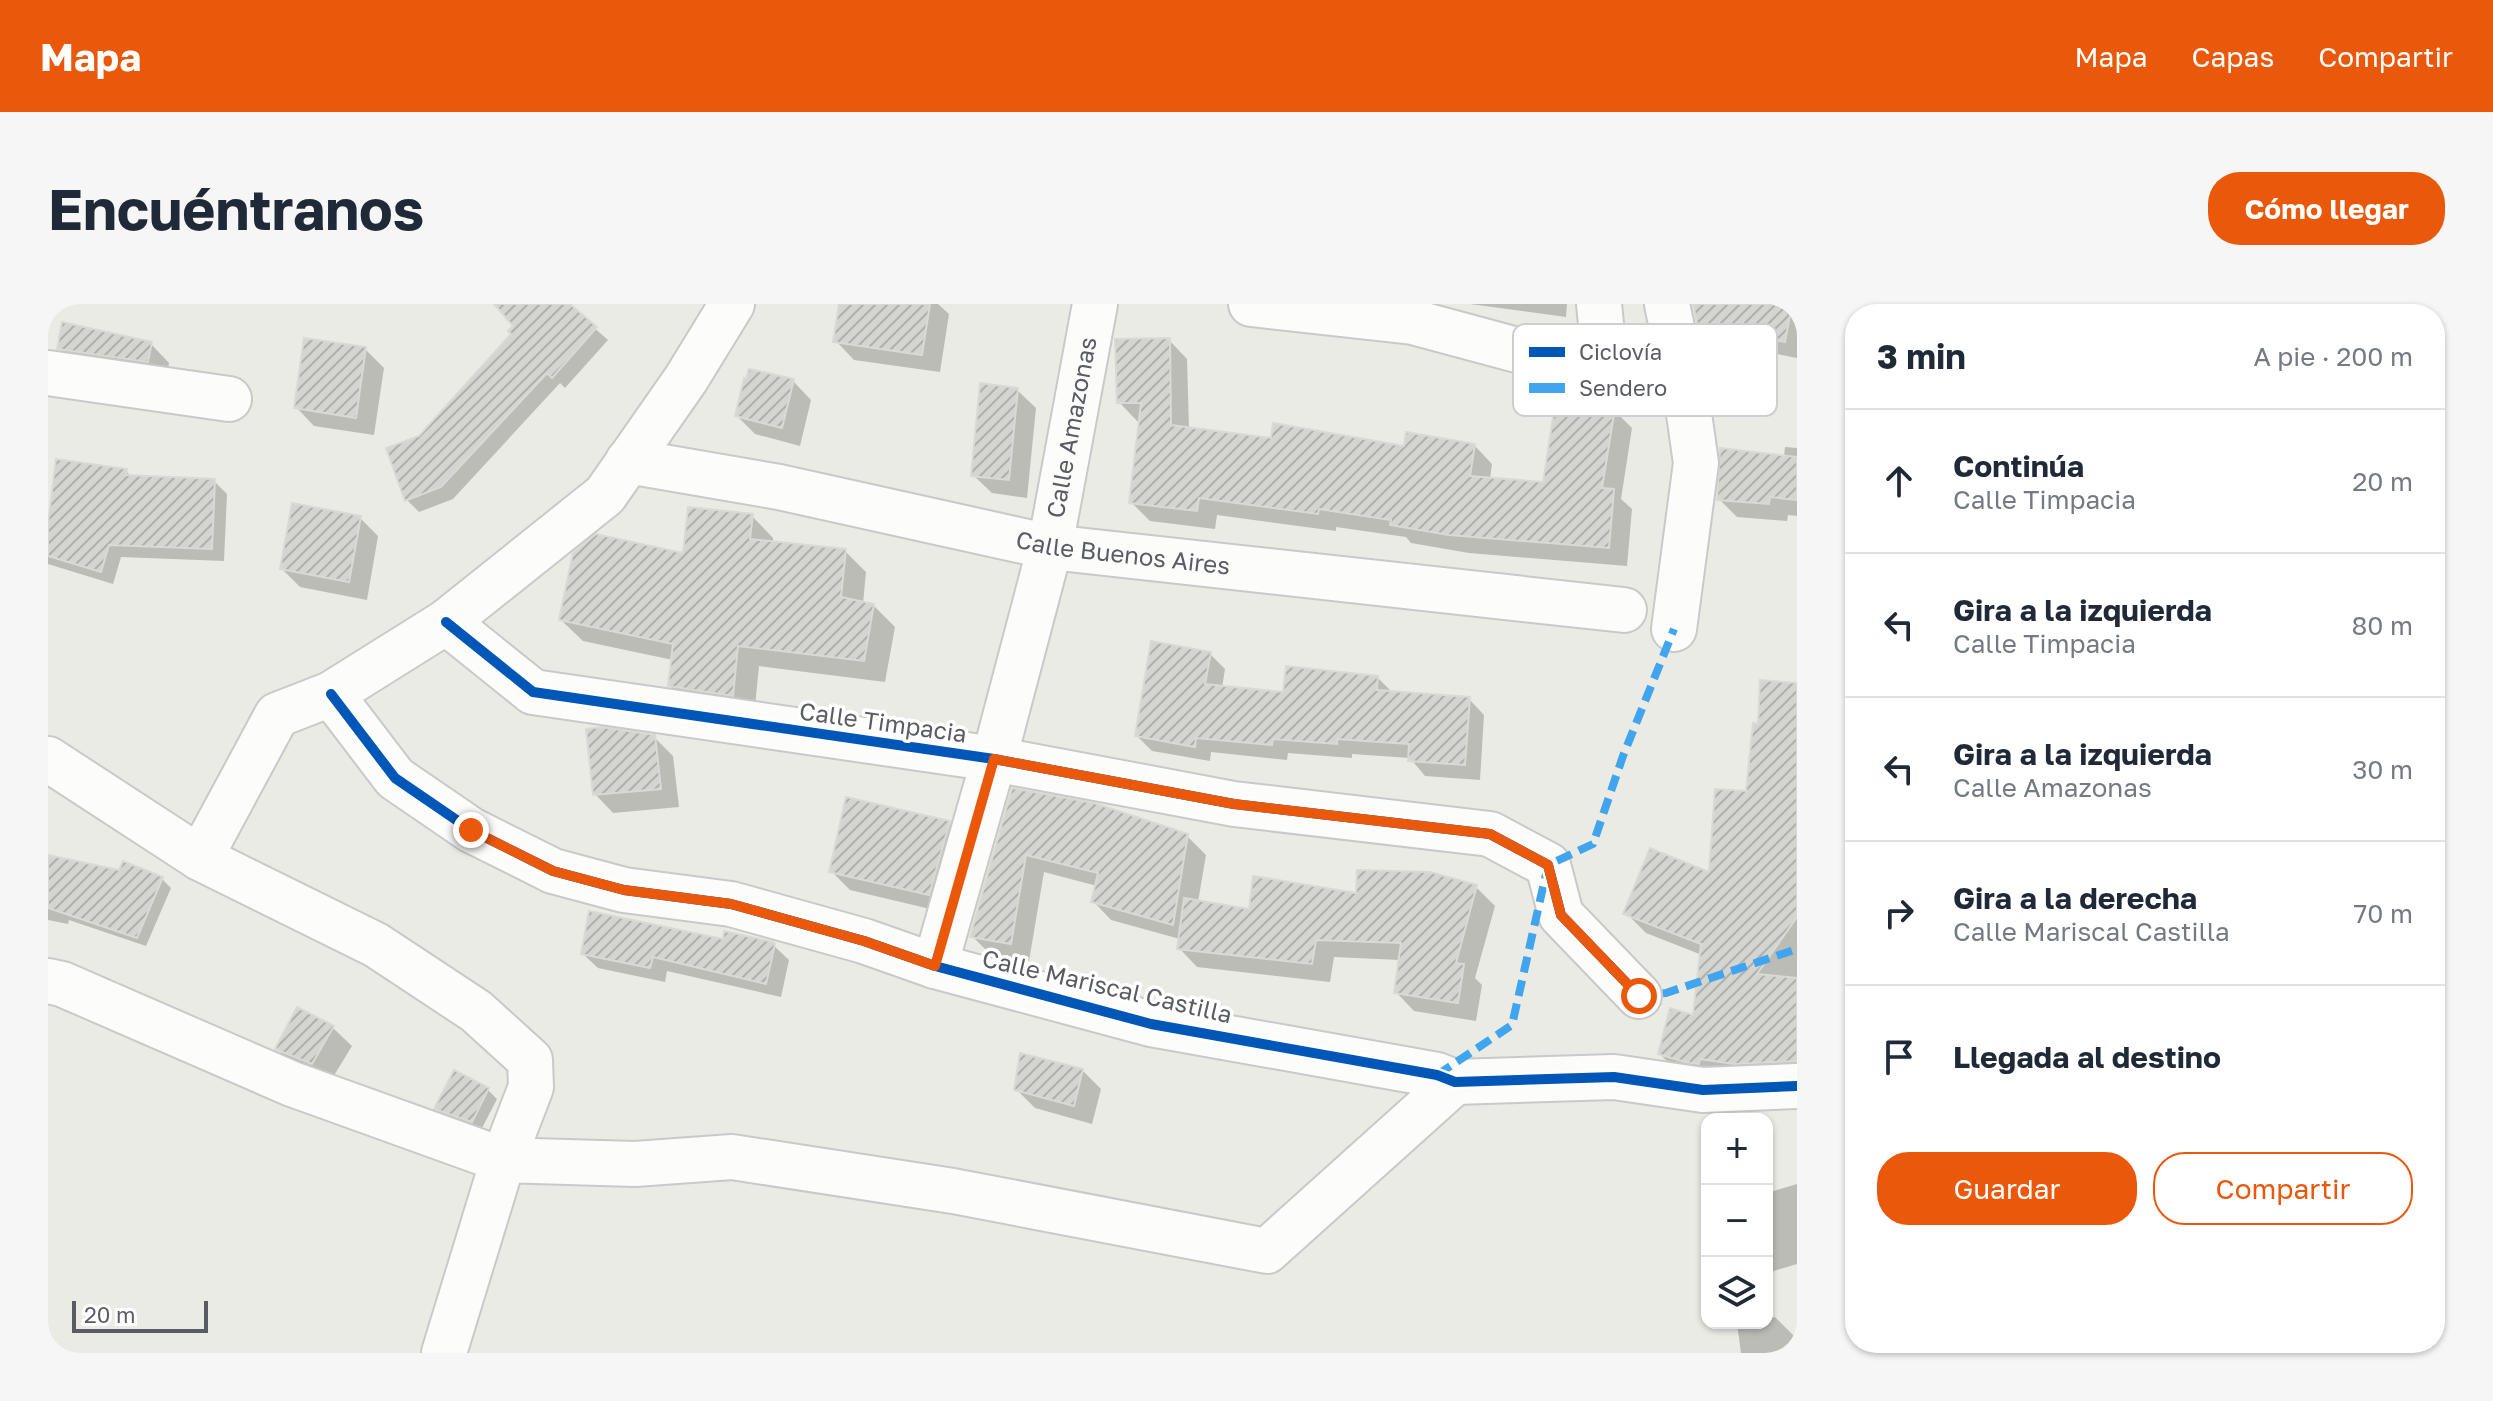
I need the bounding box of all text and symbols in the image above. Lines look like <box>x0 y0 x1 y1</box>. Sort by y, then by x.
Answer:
text: Mapa <box>40 34 141 79</box>
text: Mapa <box>2075 40 2147 73</box>
text: Capas <box>2191 40 2274 73</box>
text: Compartir <box>2318 40 2453 73</box>
button: Cómo llegar <box>2208 172 2445 245</box>
text: Encuéntranos <box>48 175 424 242</box>
legend <box>1513 324 1777 416</box>
street label: Calle Amazonas <box>1040 334 1102 520</box>
text: 3 min <box>1877 336 1966 376</box>
text: Ciclovía <box>1579 338 1662 365</box>
text: A pie · 200 m <box>2253 341 2413 372</box>
text: Sendero <box>1579 374 1667 401</box>
text: Continúa <box>1953 448 2084 484</box>
icon: ahead <box>1877 459 1921 503</box>
text: 20 m <box>2352 466 2413 497</box>
text: Calle Timpacia <box>1953 484 2136 515</box>
street label: Calle Buenos Aires <box>1013 524 1232 580</box>
text: Gira a la izquierda <box>1953 592 2212 628</box>
icon: left <box>1877 603 1921 647</box>
text: 80 m <box>2352 610 2413 641</box>
text: Calle Timpacia <box>1953 628 2136 659</box>
street label: Calle Timpacia <box>798 695 969 748</box>
text: Gira a la izquierda <box>1953 736 2212 772</box>
icon: left <box>1877 747 1921 791</box>
text: 30 m <box>2352 754 2413 785</box>
text: Calle Amazonas <box>1953 772 2152 803</box>
route end <box>453 812 489 848</box>
text: Gira a la derecha <box>1953 880 2197 916</box>
icon: right <box>1877 891 1921 935</box>
text: 70 m <box>2354 898 2413 929</box>
text: Calle Mariscal Castilla <box>1953 916 2230 947</box>
street label: Calle Mariscal Castilla <box>980 943 1235 1028</box>
route start <box>1621 978 1657 1014</box>
icon: arrive <box>1877 1035 1921 1079</box>
text: Llegada al destino <box>1953 1039 2221 1075</box>
map controls <box>1701 1113 1773 1329</box>
button: + <box>1701 1113 1773 1185</box>
button: Guardar <box>1877 1152 2137 1225</box>
button: Compartir <box>2153 1152 2413 1225</box>
button: − <box>1701 1185 1773 1257</box>
button: layers <box>1701 1257 1773 1329</box>
scale bar <box>72 1297 208 1333</box>
text: 20 m <box>84 1301 135 1328</box>

